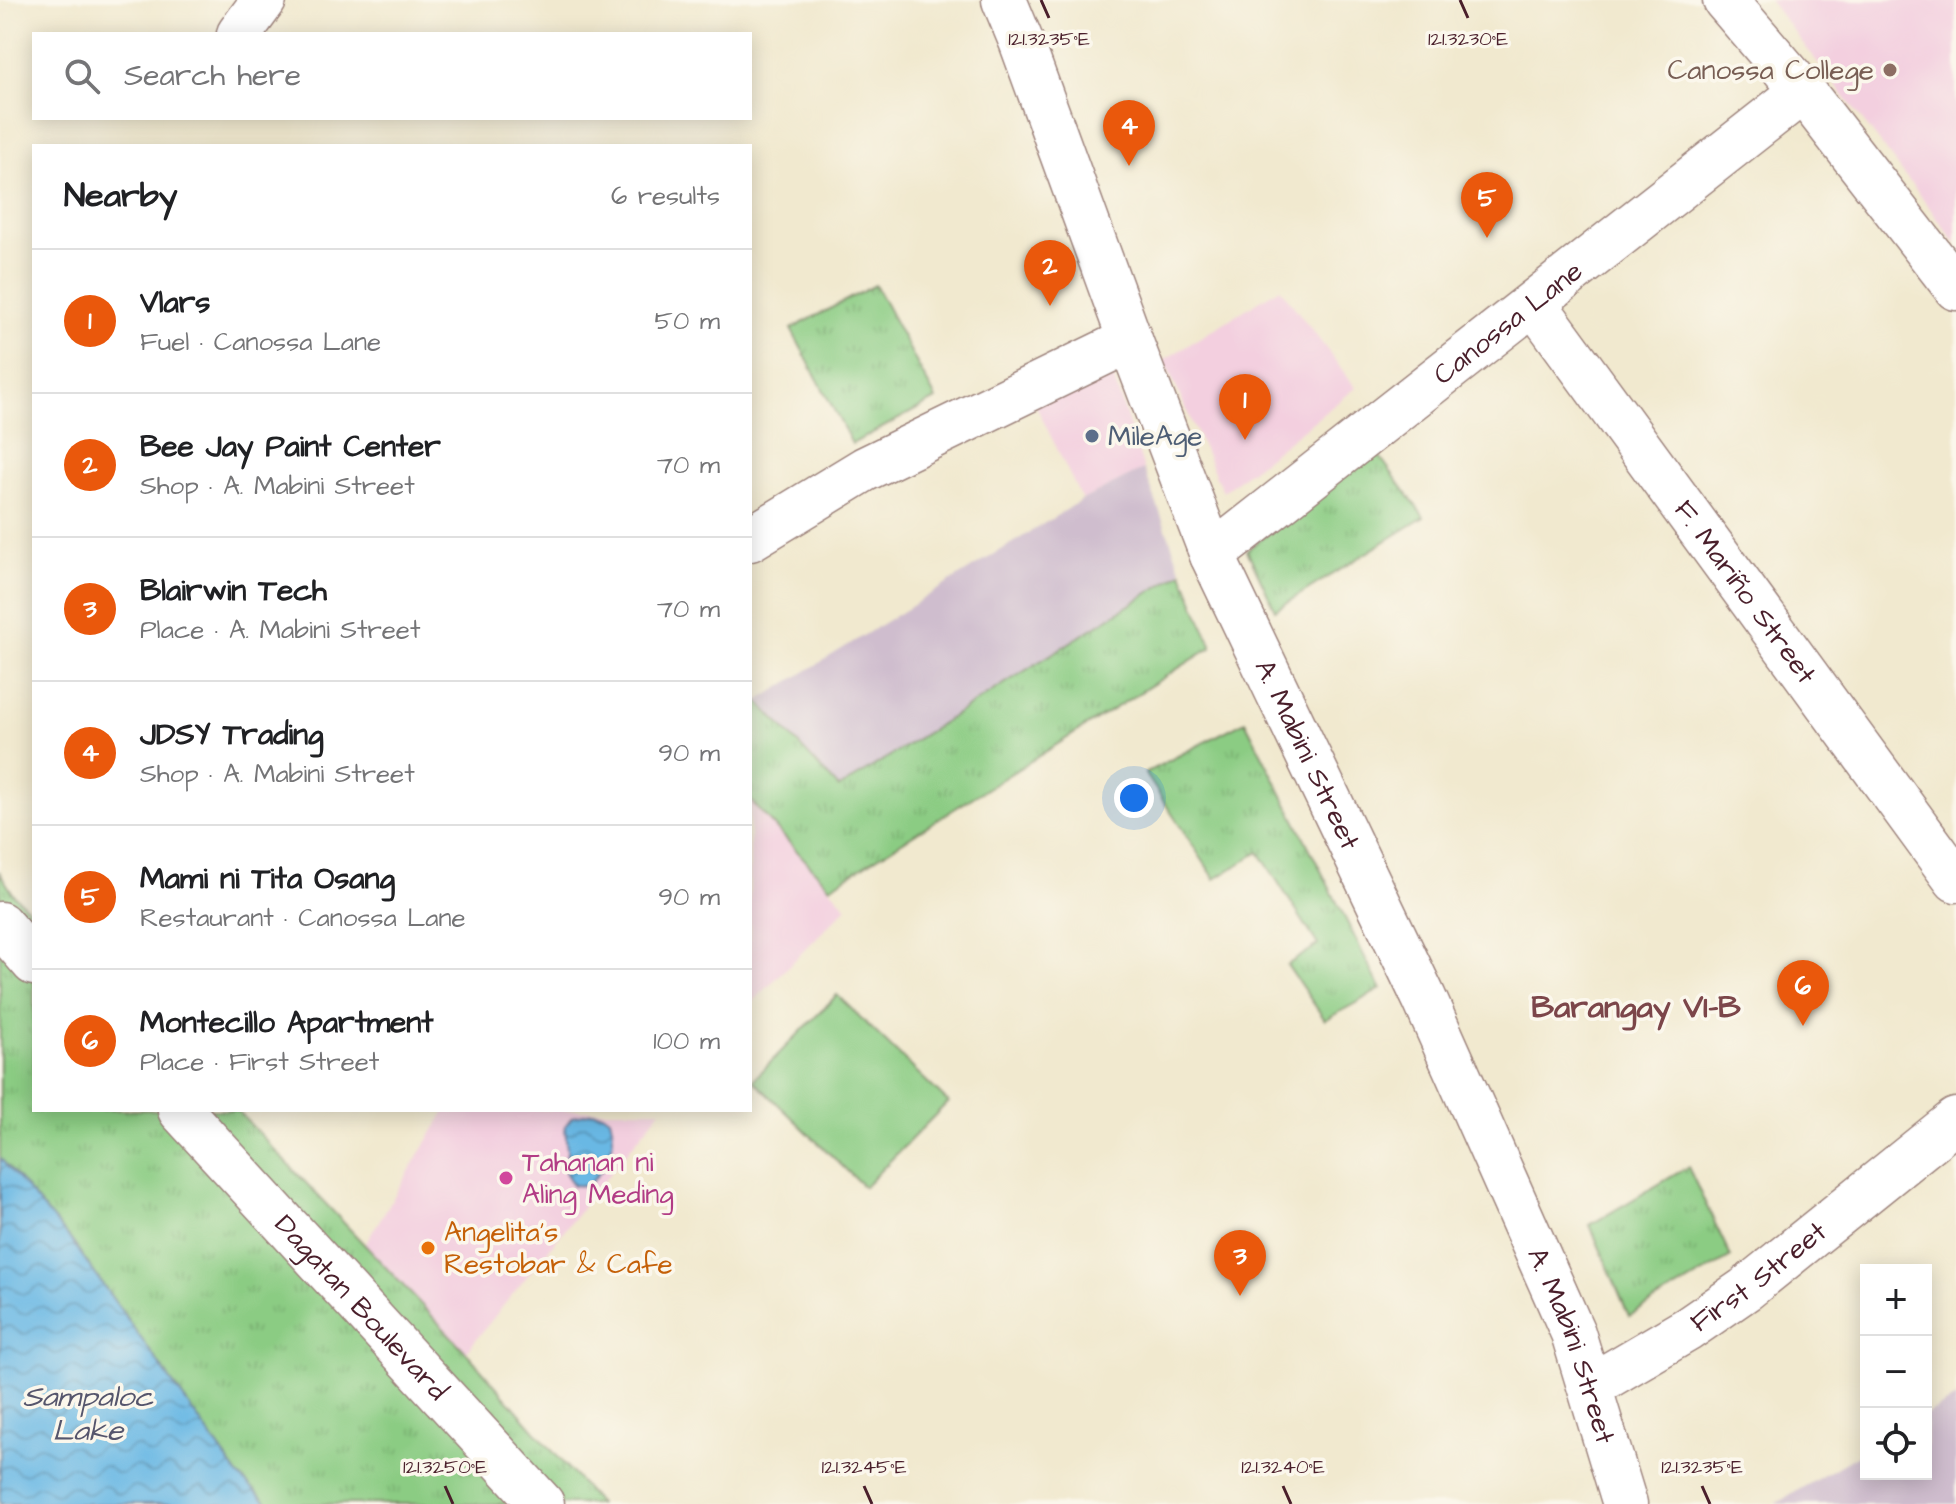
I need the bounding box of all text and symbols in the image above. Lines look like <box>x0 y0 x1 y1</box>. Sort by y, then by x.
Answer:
text: 121.3235°E <box>1008 25 1090 53</box>
text: 121.3230°E <box>1428 25 1508 53</box>
search box <box>32 32 752 120</box>
place label: Canossa College <box>1668 51 1874 91</box>
icon: search <box>60 54 104 98</box>
text: Search here <box>124 55 301 97</box>
marker: Canossa College <box>1881 61 1899 79</box>
pin: 4 <box>1103 100 1155 166</box>
text: Nearby <box>64 172 178 220</box>
pin: 5 <box>1461 172 1513 238</box>
text: 6 results <box>611 178 720 214</box>
pin: 2 <box>1024 240 1076 306</box>
street label: Canossa Lane <box>1425 252 1591 394</box>
text: Vlars <box>140 282 210 324</box>
text: 1 <box>88 303 92 339</box>
text: 50 m <box>655 303 720 339</box>
text: Fuel · Canossa Lane <box>140 324 381 360</box>
pin: 1 <box>1219 374 1271 440</box>
place label: MileAge <box>1108 417 1202 457</box>
text: Bee Jay Paint Center <box>140 426 441 468</box>
marker: MileAge <box>1083 427 1101 445</box>
text: 2 <box>83 447 97 483</box>
text: 70 m <box>657 447 720 483</box>
text: Shop · A. Mabini Street <box>140 468 415 504</box>
street label: F. Mariño Street <box>1665 492 1826 692</box>
text: Blairwin Tech <box>140 570 327 612</box>
text: 3 <box>83 591 97 627</box>
text: 70 m <box>657 591 720 627</box>
text: Place · A. Mabini Street <box>140 612 420 648</box>
street label: A. Mabini Street <box>1245 653 1370 857</box>
text: JDSY Trading <box>140 714 324 756</box>
text: 4 <box>81 735 99 771</box>
text: 90 m <box>658 735 720 771</box>
text: Shop · A. Mabini Street <box>140 756 415 792</box>
your location <box>1114 778 1154 818</box>
text: Mami ni Tita Osang <box>140 858 395 900</box>
text: 5 <box>81 879 99 915</box>
text: 90 m <box>658 879 720 915</box>
text: Restaurant · Canossa Lane <box>140 900 465 936</box>
pin: 6 <box>1777 960 1829 1026</box>
district label: Barangay VI-B <box>1531 985 1741 1031</box>
text: Montecillo Apartment <box>140 1002 433 1044</box>
text: 6 <box>82 1023 98 1059</box>
text: 100 m <box>653 1023 720 1059</box>
text: Place · First Street <box>140 1044 379 1080</box>
place label: Tahanan ni Aling Meding <box>522 1143 674 1215</box>
marker: Tahanan ni Aling Meding <box>497 1169 515 1187</box>
street label: Dagatan Boulevard <box>266 1206 457 1409</box>
street label: First Street <box>1682 1212 1835 1341</box>
place label: Angelita's Restobar & Cafe <box>444 1213 673 1284</box>
pin: 3 <box>1214 1230 1266 1296</box>
marker: Angelita's Restobar & Cafe <box>419 1239 437 1257</box>
street label: A. Mabini Street <box>1518 1241 1625 1449</box>
map controls <box>1860 1264 1932 1480</box>
button: + <box>1860 1264 1932 1336</box>
button: − <box>1860 1336 1932 1408</box>
water label: Sampaloc Lake <box>23 1376 154 1452</box>
button: locate <box>1860 1408 1932 1480</box>
text: 121.3250°E <box>403 1453 487 1481</box>
text: 121.3245°E <box>822 1453 907 1481</box>
text: 121.3240°E <box>1241 1453 1325 1481</box>
text: 121.3235°E <box>1661 1453 1743 1481</box>

